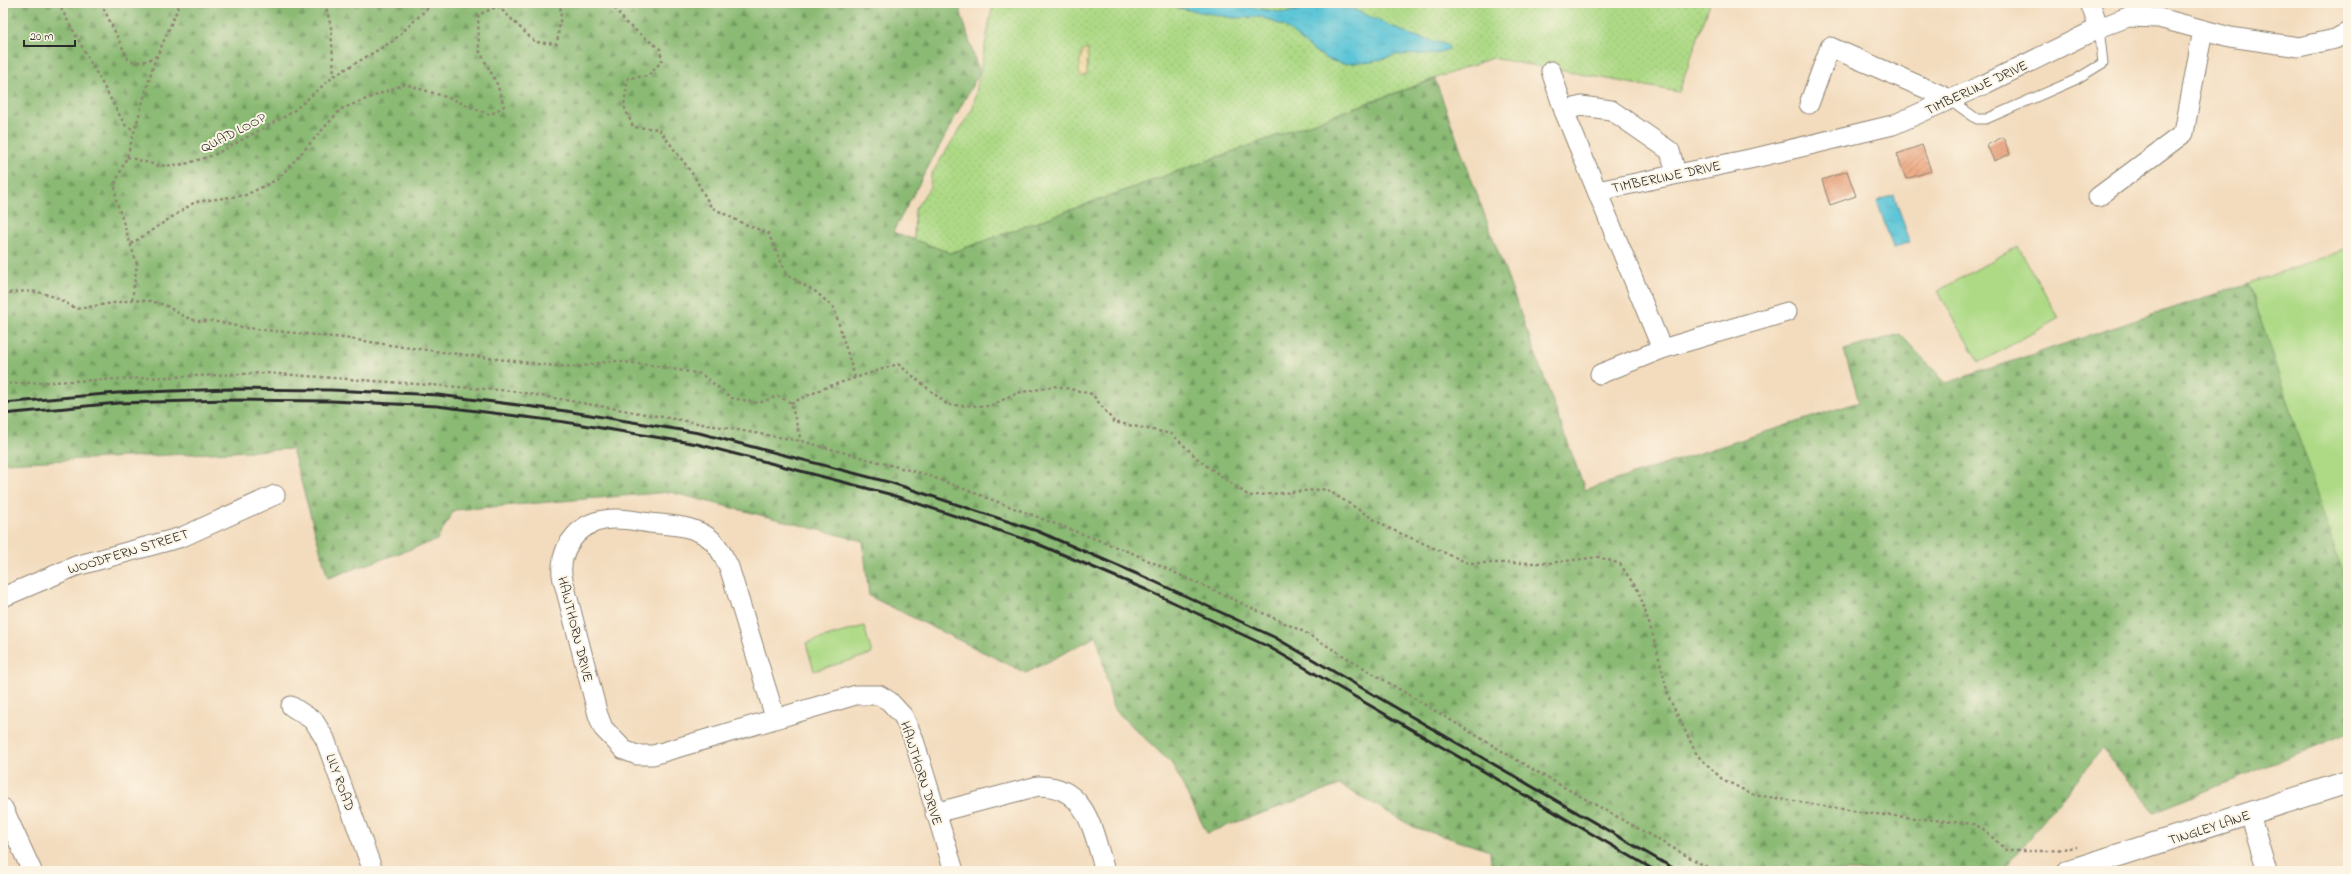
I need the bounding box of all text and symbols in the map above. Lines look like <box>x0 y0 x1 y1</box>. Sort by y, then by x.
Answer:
scale bar <box>24 22 75 48</box>
text: 20 m <box>30 28 53 46</box>
street label: TIMBERLINE DRIVE <box>1922 55 2031 121</box>
street label: QUAD LOOP <box>197 108 271 159</box>
street label: TIMBERLINE DRIVE <box>1610 156 1723 199</box>
street label: WOODFERN STREET <box>65 524 191 581</box>
street label: HAWTHORN DRIVE <box>551 574 598 684</box>
street label: HAWTHORN DRIVE <box>894 719 947 828</box>
street label: LILY ROAD <box>320 751 360 814</box>
street label: TINGLEY LANE <box>2166 805 2253 852</box>

